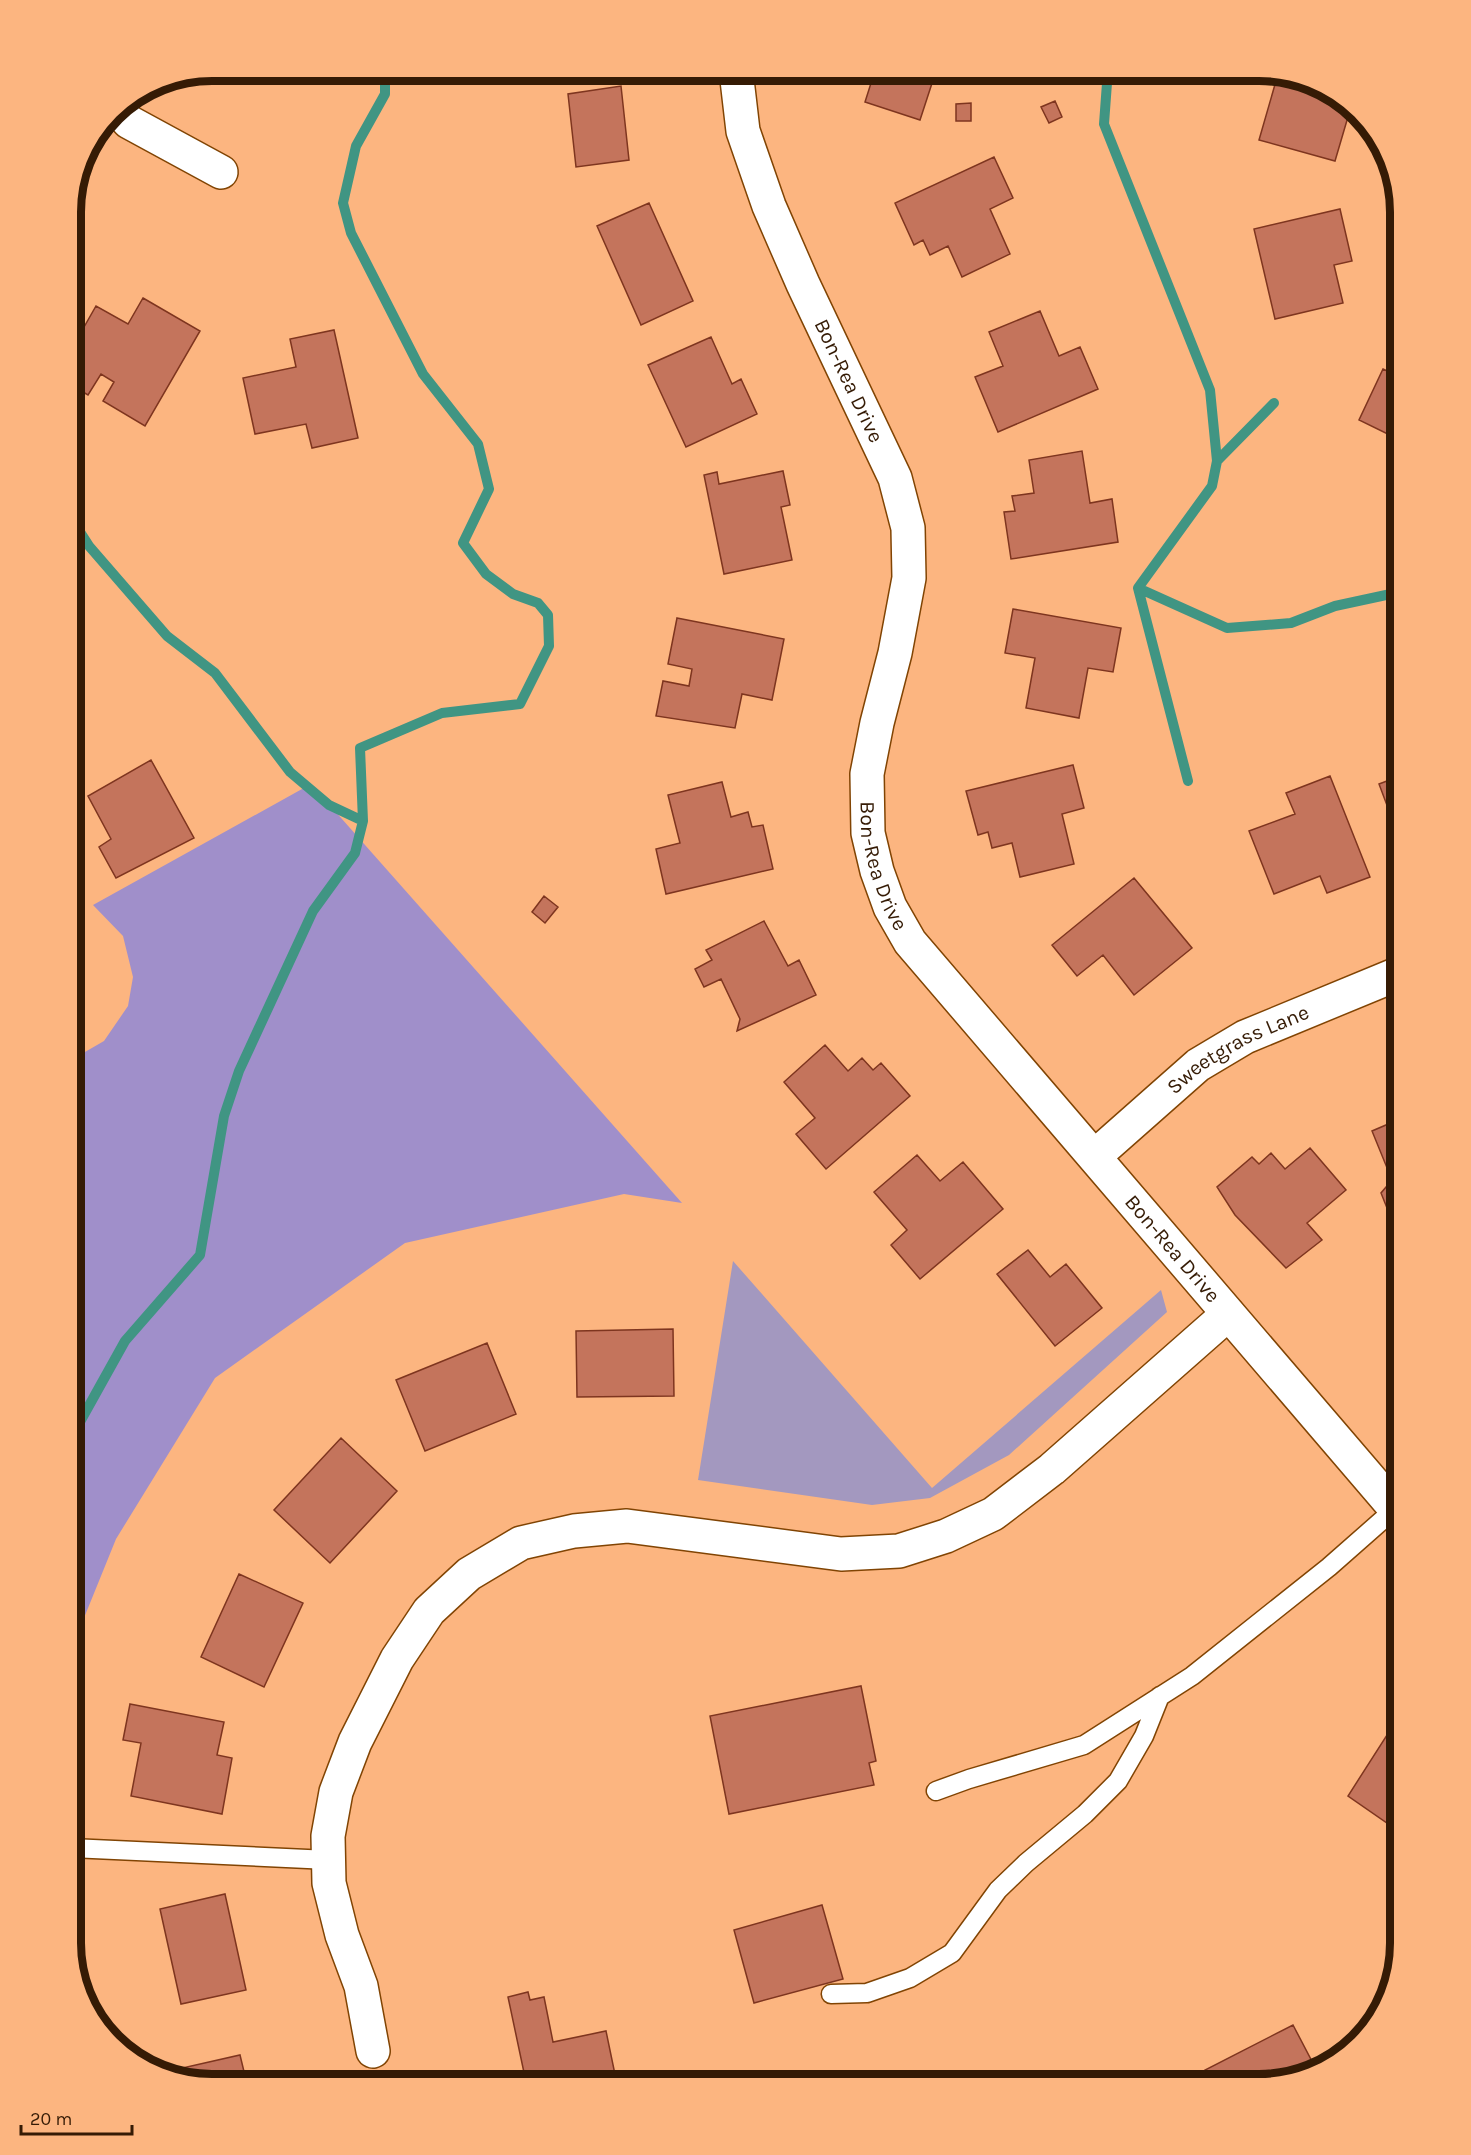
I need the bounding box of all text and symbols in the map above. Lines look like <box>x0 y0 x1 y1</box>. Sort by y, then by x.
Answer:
street label: Bon-Rea Drive <box>809 315 888 446</box>
street label: Bon-Rea Drive <box>855 801 913 934</box>
street label: Sweetgrass Lane <box>1162 1000 1312 1099</box>
street label: Bon-Rea Drive <box>1120 1190 1225 1307</box>
scale bar <box>21 2098 132 2136</box>
text: 20 m <box>30 2108 72 2130</box>

